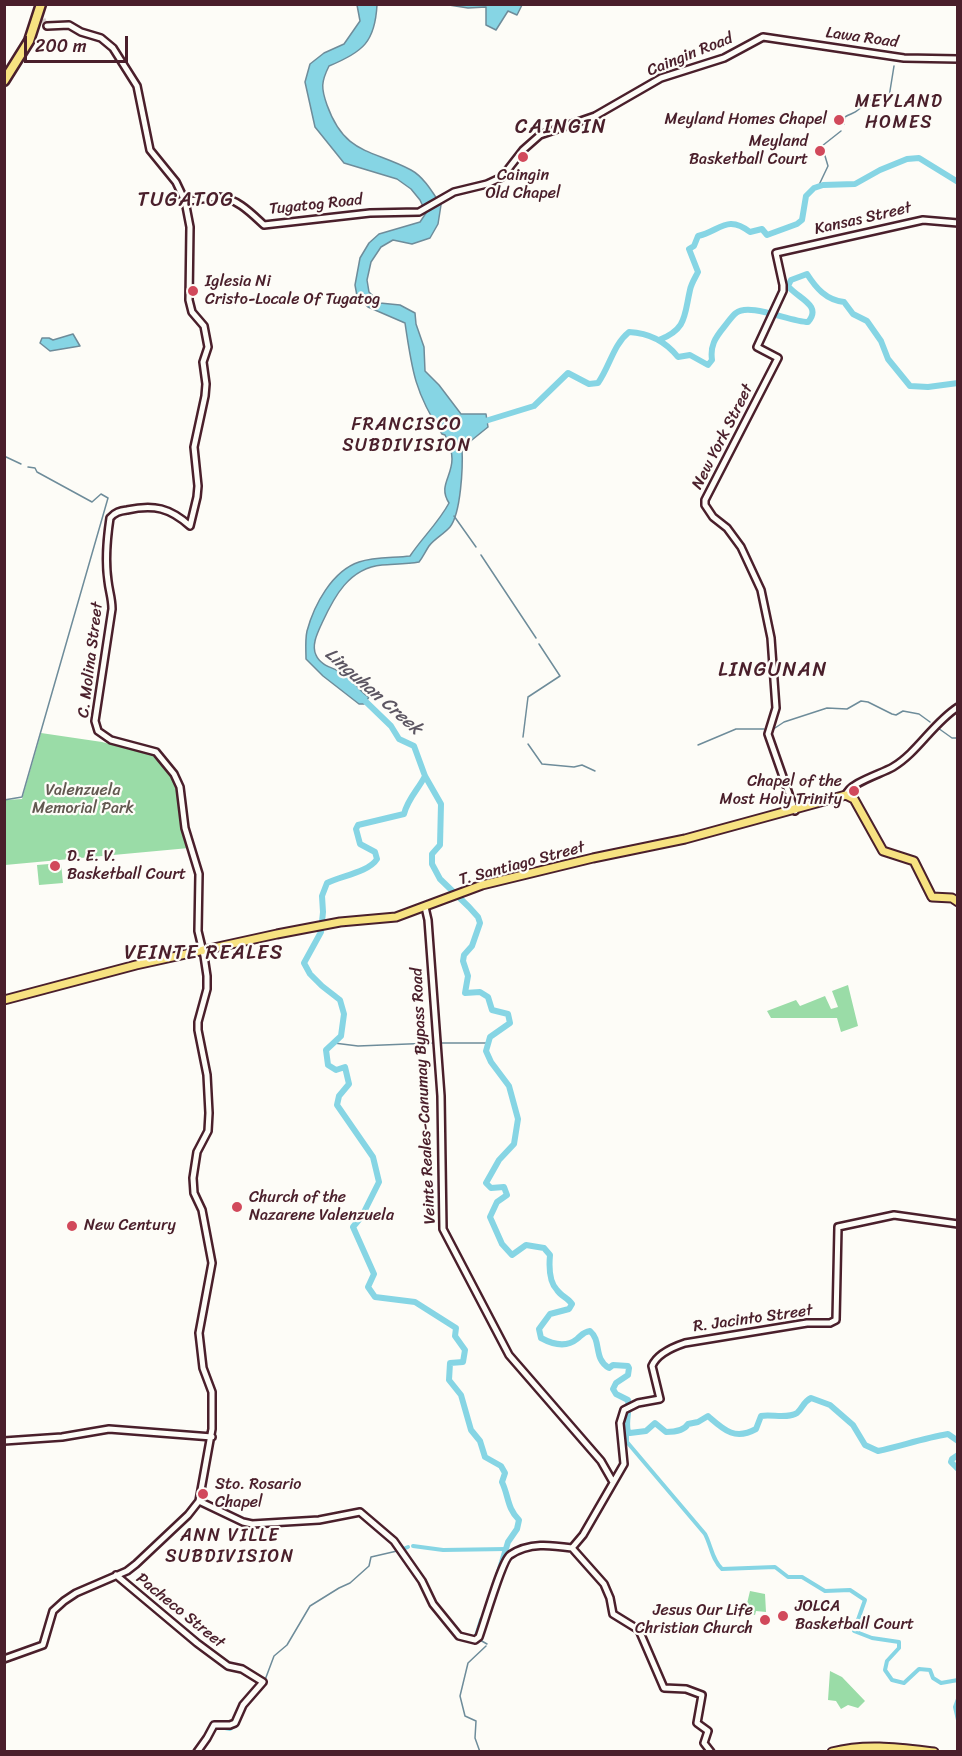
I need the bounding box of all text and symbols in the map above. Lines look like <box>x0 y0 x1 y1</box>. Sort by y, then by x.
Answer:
street label: Lawa Road <box>825 23 899 53</box>
scale bar <box>27 24 130 62</box>
street label: Caingin Road <box>644 29 736 81</box>
text: 200 m <box>35 30 87 62</box>
district label: MEYLAND HOMES <box>855 91 943 134</box>
place label: Meyland Homes Chapel <box>664 110 827 130</box>
marker: Meyland Homes Chapel <box>832 113 846 127</box>
district label: CAINGIN <box>517 116 605 140</box>
place label: Meyland Basketball Court <box>689 132 808 170</box>
marker: Meyland Basketball Court <box>813 144 827 158</box>
marker: Caingin Old Chapel <box>516 150 530 164</box>
place label: Caingin Old Chapel <box>485 166 561 204</box>
district label: TUGATOG <box>138 189 234 213</box>
street label: Tugatog Road <box>268 191 364 219</box>
street label: Kansas Street <box>813 199 913 239</box>
place label: Iglesia Ni Cristo-Locale Of Tugatog <box>205 272 380 310</box>
marker: Iglesia Ni Cristo-Locale Of Tugatog <box>186 284 200 298</box>
street label: New York Street <box>688 381 758 493</box>
district label: FRANCISCO SUBDIVISION <box>344 414 470 456</box>
street label: C. Molina Street <box>74 601 108 719</box>
water label: Linguhan Creek <box>320 644 426 740</box>
district label: LINGUNAN <box>718 659 828 683</box>
place label: Chapel of the Most Holy Trinity <box>720 772 842 810</box>
park label: Valenzuela Memorial Park <box>32 781 134 819</box>
marker: Chapel of the Most Holy Trinity <box>847 784 861 798</box>
street label: T. Santiago Street <box>457 838 587 890</box>
place label: D. E. V. Basketball Court <box>67 847 186 885</box>
marker: D. E. V. Basketball Court <box>48 859 62 873</box>
district label: VEINTE REALES <box>127 942 281 966</box>
street label: Veinte Reales-Canumay Bypass Road <box>408 967 440 1225</box>
place label: Church of the Nazarene Valenzuela <box>249 1188 394 1226</box>
marker: Church of the Nazarene Valenzuela <box>230 1200 244 1214</box>
place label: New Century <box>84 1216 176 1236</box>
marker: New Century <box>65 1219 79 1233</box>
street label: R. Jacinto Street <box>692 1301 814 1337</box>
place label: Sto. Rosario Chapel <box>215 1475 301 1513</box>
marker: Sto. Rosario Chapel <box>196 1487 210 1501</box>
district label: ANN VILLE SUBDIVISION <box>167 1525 293 1568</box>
street label: Pacheco Street <box>132 1569 228 1653</box>
place label: JOLCA Basketball Court <box>795 1597 914 1635</box>
place label: Jesus Our Life Christian Church <box>635 1601 753 1639</box>
marker: JOLCA Basketball Court <box>776 1609 790 1623</box>
marker: Jesus Our Life Christian Church <box>758 1613 772 1627</box>

